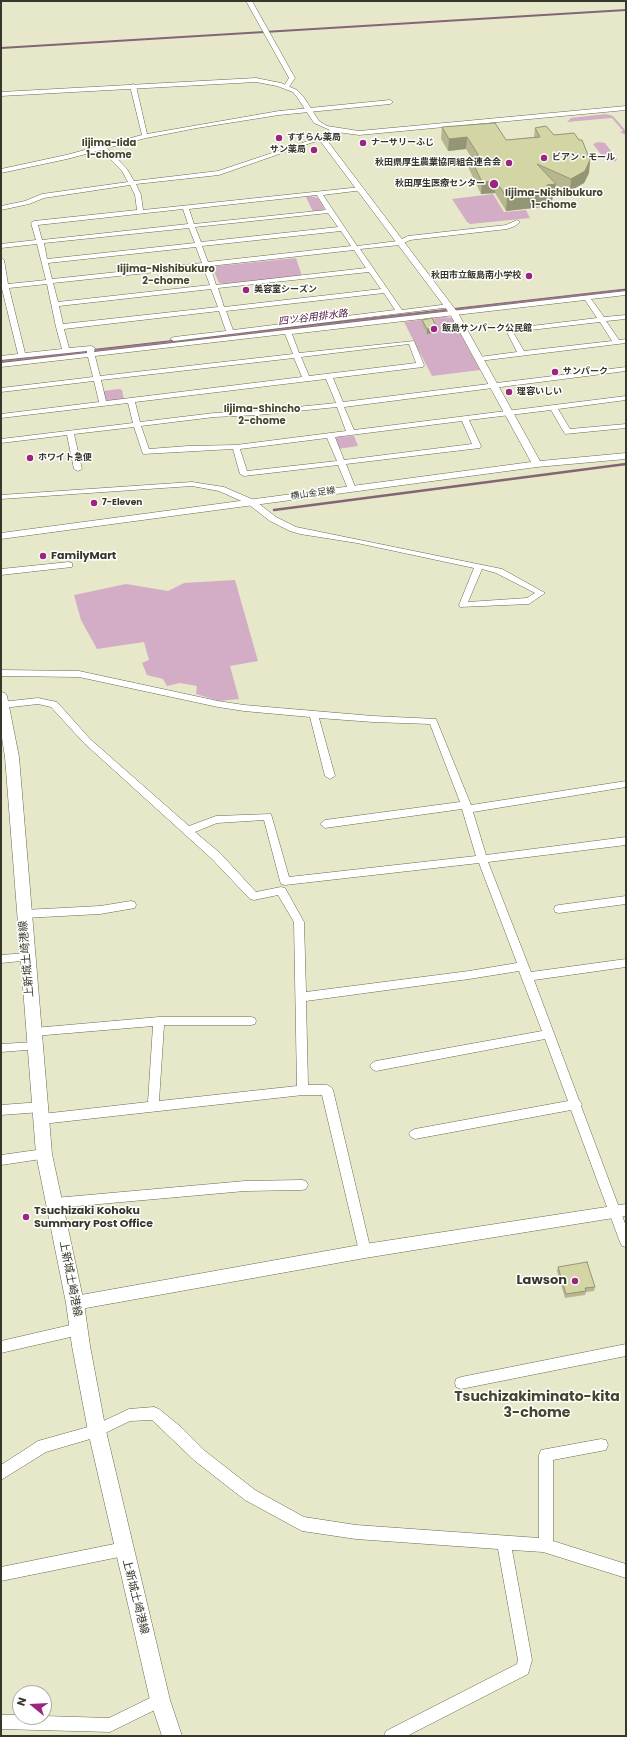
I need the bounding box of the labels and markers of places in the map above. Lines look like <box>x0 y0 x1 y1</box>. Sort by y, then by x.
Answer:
marker: すずらん薬局 <box>274 133 284 143</box>
place label: すずらん薬局 <box>287 133 341 143</box>
marker: ナーサリーふじ <box>358 138 368 148</box>
place label: ナーサリーふじ <box>371 138 434 148</box>
place label: サン薬局 <box>270 145 306 155</box>
marker: サン薬局 <box>309 145 319 155</box>
marker: ビアン・モール <box>539 153 549 163</box>
place label: ビアン・モール <box>552 153 615 163</box>
place label: 秋田県厚生農業協同組合連合会 <box>375 158 501 168</box>
marker: 秋田県厚生農業協同組合連合会 <box>504 158 514 168</box>
marker: 秋田厚生医療センター <box>488 178 500 190</box>
place label: 秋田厚生医療センター <box>395 179 485 189</box>
place label: 秋田市立飯島南小学校 <box>431 271 521 281</box>
marker: 秋田市立飯島南小学校 <box>524 271 534 281</box>
marker: 美容室シーズン <box>241 285 251 295</box>
place label: 美容室シーズン <box>254 285 317 295</box>
marker: 飯島サンパーク公民館 <box>429 324 439 334</box>
place label: 飯島サンパーク公民館 <box>442 324 532 334</box>
marker: サンパーク <box>550 367 560 377</box>
place label: サンパーク <box>563 367 608 377</box>
marker: 理容いしい <box>504 387 514 397</box>
place label: 理容いしい <box>517 387 562 397</box>
marker: ホワイト急便 <box>25 453 35 463</box>
place label: ホワイト急便 <box>38 453 92 463</box>
marker: 7-Eleven <box>89 498 99 508</box>
place label: 7-Eleven <box>102 498 142 508</box>
place label: FamilyMart <box>51 549 116 563</box>
marker: FamilyMart <box>38 551 48 561</box>
place label: Tsuchizaki Kohoku Summary Post Office <box>34 1204 153 1230</box>
marker: Tsuchizaki Kohoku Summary Post Office <box>21 1212 31 1222</box>
place label: Lawson <box>516 1273 567 1289</box>
marker: Lawson <box>570 1276 580 1286</box>

